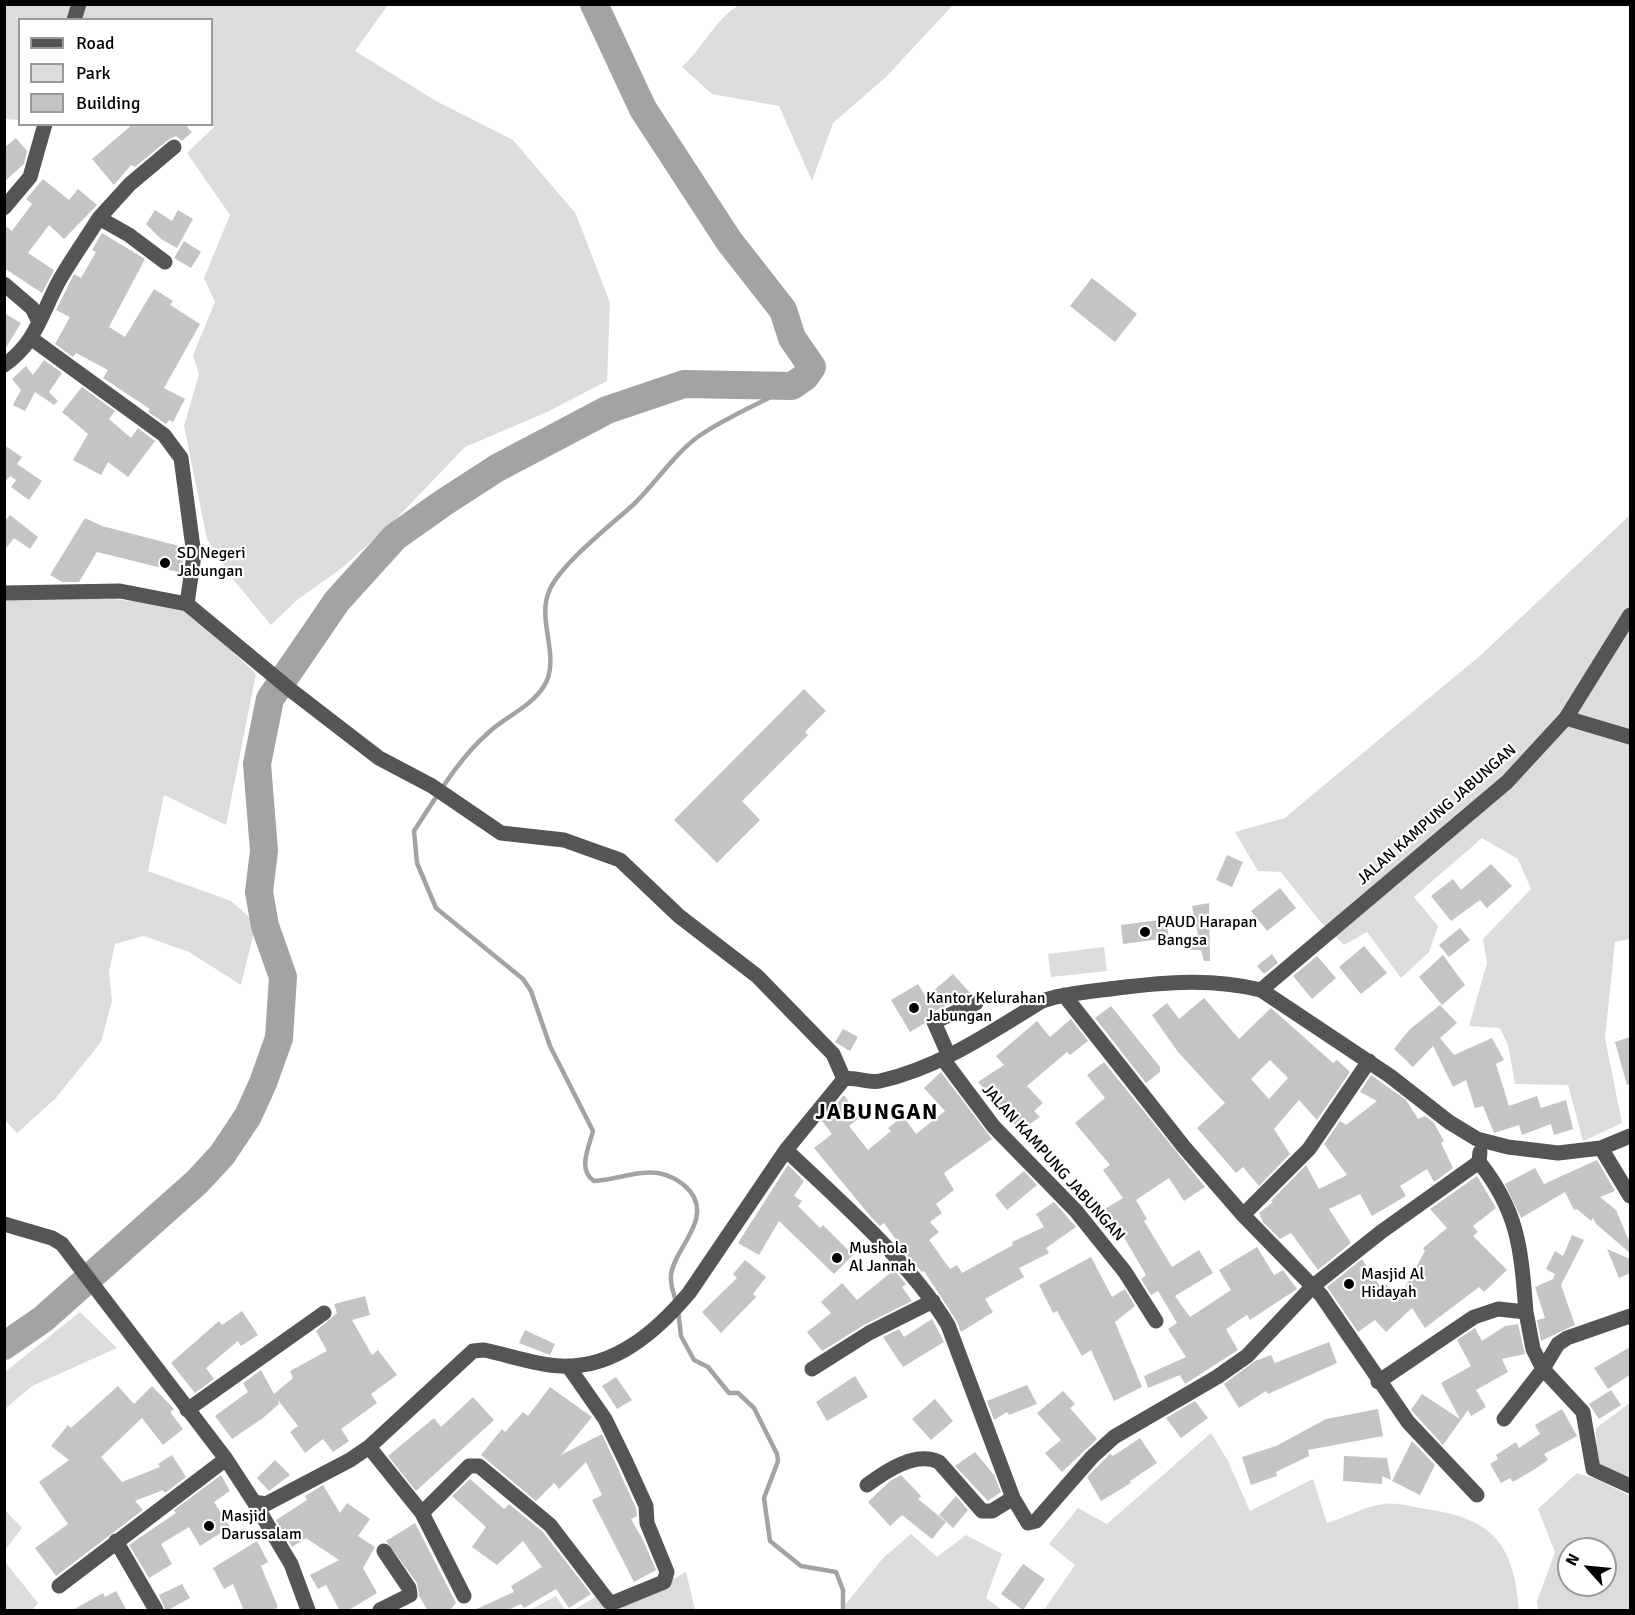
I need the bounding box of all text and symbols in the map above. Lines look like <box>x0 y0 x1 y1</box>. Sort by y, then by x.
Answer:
legend <box>18 18 213 126</box>
text: Road <box>76 32 115 54</box>
text: Park <box>76 62 111 84</box>
text: Building <box>76 92 140 114</box>
place label: SD Negeri Jabungan <box>177 544 246 582</box>
marker: SD Negeri Jabungan <box>158 556 172 570</box>
street label: JALAN KAMPUNG JABUNGAN <box>1353 741 1521 889</box>
place label: PAUD Harapan Bangsa <box>1157 913 1257 951</box>
marker: PAUD Harapan Bangsa <box>1138 925 1152 939</box>
place label: Kantor Kelurahan Jabungan <box>926 989 1046 1027</box>
marker: Kantor Kelurahan Jabungan <box>907 1001 921 1015</box>
street label: JALAN KAMPUNG JABUNGAN <box>977 1081 1129 1245</box>
district label: JABUNGAN <box>815 1100 939 1126</box>
place label: Mushola Al Jannah <box>849 1239 916 1277</box>
marker: Mushola Al Jannah <box>830 1251 844 1265</box>
place label: Masjid Al Hidayah <box>1361 1265 1424 1303</box>
marker: Masjid Al Hidayah <box>1342 1277 1356 1291</box>
place label: Masjid Darussalam <box>221 1507 302 1545</box>
marker: Masjid Darussalam <box>202 1519 216 1533</box>
north arrow <box>1557 1537 1617 1597</box>
text: N <box>1561 1550 1584 1569</box>

